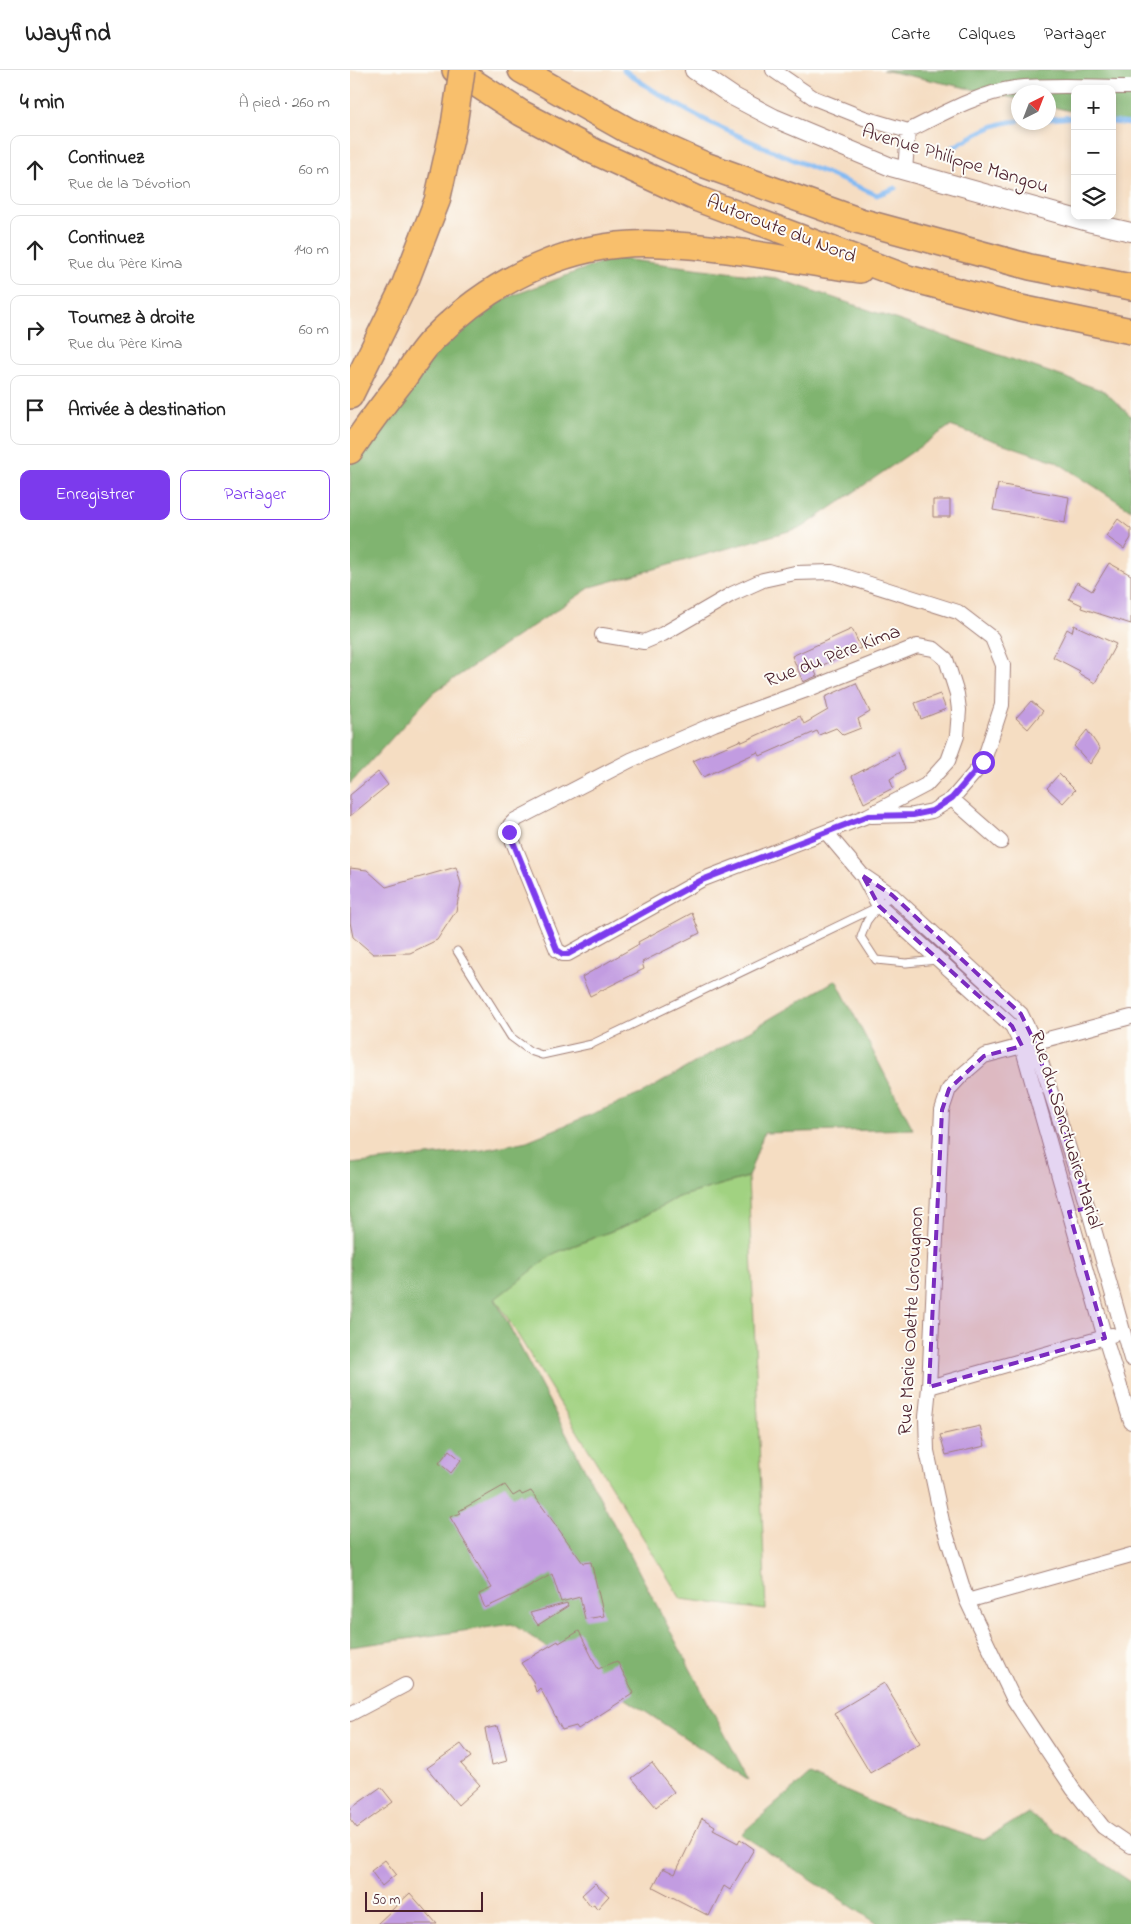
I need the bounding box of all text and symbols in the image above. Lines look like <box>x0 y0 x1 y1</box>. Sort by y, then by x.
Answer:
text: Wayfind <box>25 17 111 52</box>
text: Carte <box>891 22 930 48</box>
text: Calques <box>958 22 1016 48</box>
text: Partager <box>1044 22 1106 48</box>
north arrow <box>1011 85 1056 130</box>
map controls <box>1071 85 1116 220</box>
button: + <box>1071 85 1116 130</box>
text: 4 min <box>20 88 64 118</box>
text: À pied · 260 m <box>239 91 330 115</box>
street label: Avenue Philippe Mangou <box>857 118 1052 203</box>
button: − <box>1071 130 1116 175</box>
text: Continuez <box>68 145 144 172</box>
icon: ahead <box>21 156 49 184</box>
text: 60 m <box>299 158 329 182</box>
text: Rue de la Dévotion <box>68 172 190 196</box>
button: layers <box>1071 175 1116 220</box>
street label: Autoroute du Nord <box>702 188 860 272</box>
text: Continuez <box>68 225 144 252</box>
icon: ahead <box>21 236 49 264</box>
text: 140 m <box>294 238 329 262</box>
text: Rue du Père Kima <box>68 252 183 276</box>
text: Tournez à droite <box>68 305 194 332</box>
icon: right <box>21 316 49 344</box>
text: 60 m <box>299 318 329 342</box>
text: Rue du Père Kima <box>68 332 183 356</box>
icon: arrive <box>21 396 49 424</box>
text: Arrivée à destination <box>68 397 226 424</box>
button: Enregistrer <box>20 470 170 520</box>
button: Partager <box>180 470 330 520</box>
street label: Rue du Père Kima <box>761 618 905 696</box>
route start <box>972 751 995 774</box>
route end <box>498 821 521 844</box>
street label: Rue du Sanctuaire Marial <box>1021 1027 1109 1233</box>
street label: Rue Marie Odette Lorougnon <box>892 1206 933 1436</box>
scale bar <box>365 1889 482 1912</box>
text: 50 m <box>372 1890 400 1911</box>

